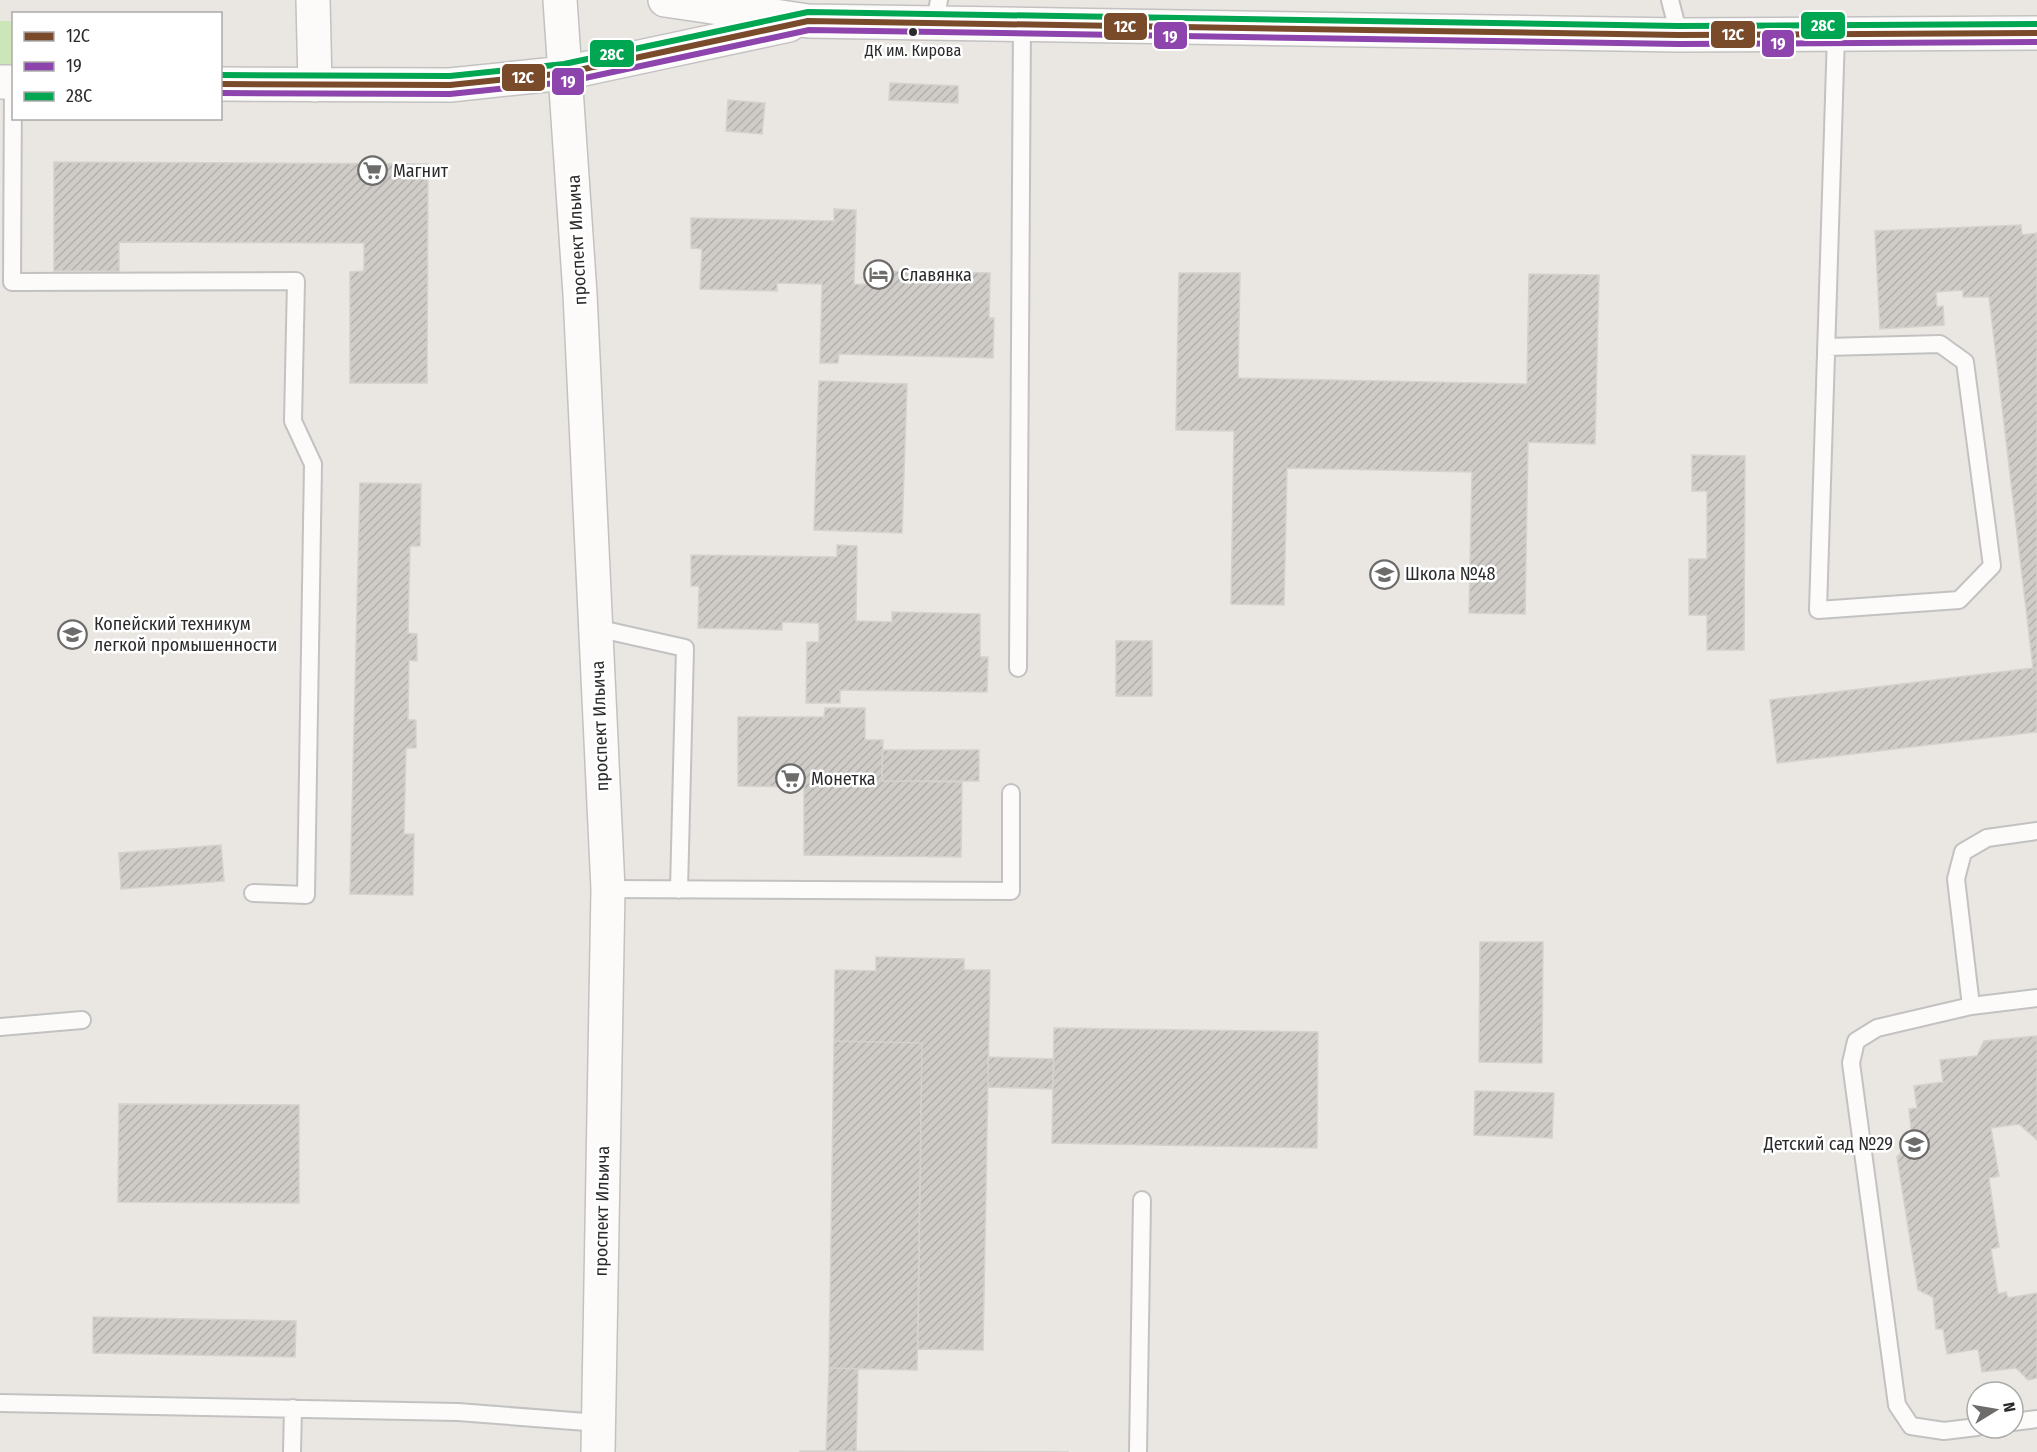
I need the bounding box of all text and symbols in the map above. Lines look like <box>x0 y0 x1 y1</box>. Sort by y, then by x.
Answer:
line badge: 28С <box>1800 11 1846 40</box>
legend <box>12 12 222 120</box>
line badge: 12С <box>1103 12 1148 41</box>
text: 28С <box>1810 16 1836 35</box>
text: 12С <box>1114 17 1137 36</box>
line badge: 12С <box>1710 20 1756 49</box>
line badge: 19 <box>1153 21 1188 50</box>
text: 12С <box>66 25 90 47</box>
text: 12С <box>1722 25 1745 44</box>
marker: ДК им. Кирова <box>907 26 919 38</box>
text: 19 <box>1162 27 1178 46</box>
line badge: 19 <box>1761 29 1795 58</box>
text: 19 <box>1770 34 1786 53</box>
line badge: 28С <box>589 39 635 68</box>
place label: ДК им. Кирова <box>864 41 961 60</box>
text: 28С <box>599 45 625 64</box>
text: 19 <box>66 55 82 77</box>
line badge: 12С <box>501 63 546 92</box>
line badge: 19 <box>551 67 585 96</box>
text: 12С <box>512 68 535 87</box>
text: 19 <box>560 72 576 91</box>
text: 28С <box>66 85 92 107</box>
supermarket icon: Магнит <box>356 155 388 187</box>
place label: Магнит <box>393 160 449 182</box>
street label: проспект Ильича <box>563 174 591 306</box>
hotel icon: Славянка <box>863 259 895 291</box>
place label: Славянка <box>900 264 972 286</box>
school or university icon: Школа №48 <box>1368 558 1400 590</box>
place label: Школа №48 <box>1405 563 1496 585</box>
place label: Копейский техникум легкой промышенности <box>94 613 277 656</box>
school or university icon: Копейский техникум легкой промышенности <box>57 618 89 650</box>
street label: проспект Ильича <box>587 660 613 792</box>
supermarket icon: Монетка <box>774 763 806 795</box>
place label: Монетка <box>811 768 876 790</box>
school or university icon: Детский сад №29 <box>1898 1128 1930 1160</box>
place label: Детский сад №29 <box>1763 1133 1893 1155</box>
street label: проспект Ильича <box>590 1145 614 1276</box>
north arrow <box>1965 1380 2025 1440</box>
text: N <box>1999 1401 2019 1414</box>

